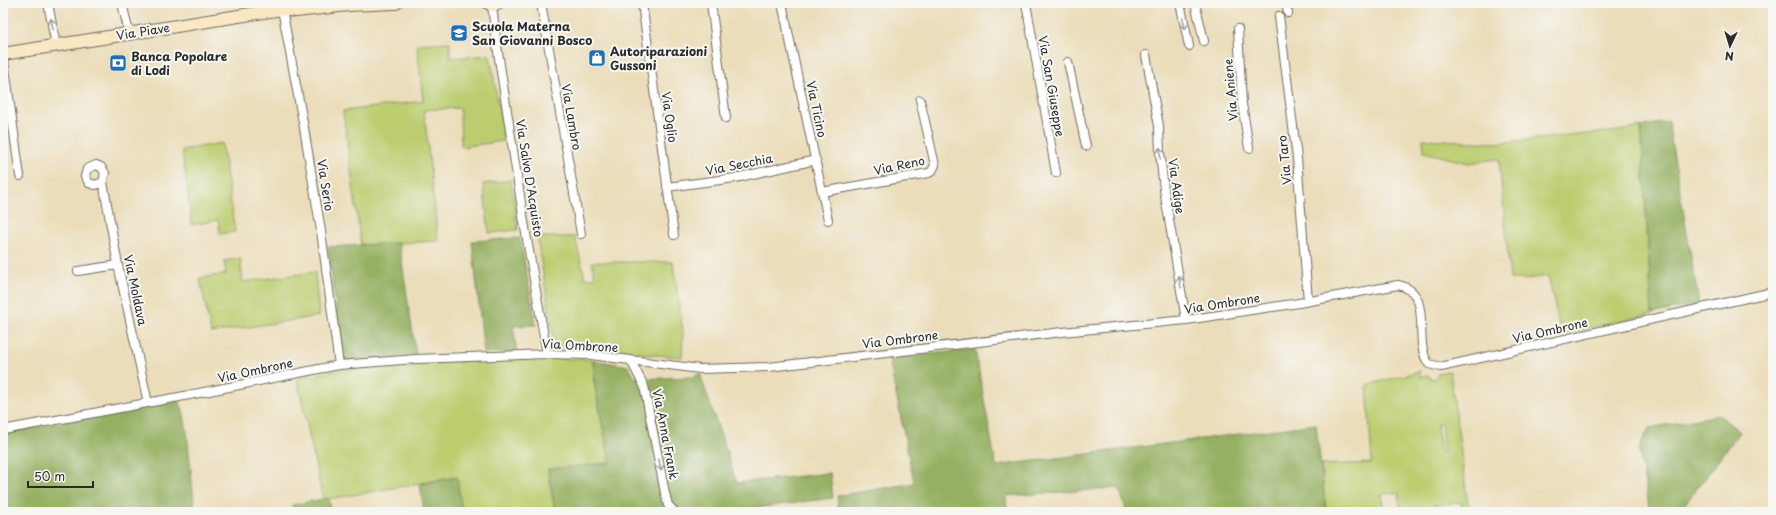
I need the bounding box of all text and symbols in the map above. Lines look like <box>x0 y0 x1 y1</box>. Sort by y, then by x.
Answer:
place label: Scuola Materna San Giovanni Bosco <box>472 17 592 49</box>
one-way arrow <box>1181 17 1189 30</box>
one-way arrow <box>48 18 56 31</box>
street label: Via Piave <box>115 18 172 44</box>
school or university icon: Scuola Materna San Giovanni Bosco <box>449 23 469 43</box>
north arrow <box>1710 26 1750 66</box>
street label: Via San Giuseppe <box>1034 34 1070 138</box>
place label: Autoriparazioni Gussoni <box>610 42 707 74</box>
place label: Banca Popolare di Lodi <box>131 47 228 79</box>
shop icon: Autoriparazioni Gussoni <box>587 48 607 68</box>
text: N <box>1724 48 1734 65</box>
bank icon: Banca Popolare di Lodi <box>108 53 128 73</box>
street label: Via Aniene <box>1218 58 1242 122</box>
street label: Via Ticino <box>802 79 832 139</box>
street label: Via Lambro <box>557 82 587 152</box>
street label: Via Oglio <box>657 90 683 144</box>
street label: Via Salvo D'Acquisto <box>512 118 548 238</box>
street label: Via Taro <box>1272 134 1296 186</box>
one-way arrow <box>1156 147 1163 160</box>
street label: Via Secchia <box>704 149 775 179</box>
street label: Via Reno <box>872 151 927 179</box>
street label: Via Adige <box>1164 157 1190 215</box>
street label: Via Serio <box>313 158 339 213</box>
street label: Via Moldava <box>120 253 152 328</box>
one-way arrow <box>1176 276 1184 289</box>
street label: Via Ombrone <box>1183 288 1261 318</box>
street label: Via Ombrone <box>1511 313 1589 347</box>
street label: Via Ombrone <box>861 325 939 353</box>
street label: Via Ombrone <box>541 334 619 356</box>
street label: Via Ombrone <box>216 353 294 387</box>
street label: Via Anna Frank <box>648 387 684 481</box>
one-way arrow <box>656 458 664 471</box>
scale bar <box>28 463 93 489</box>
text: 50 m <box>34 467 65 485</box>

